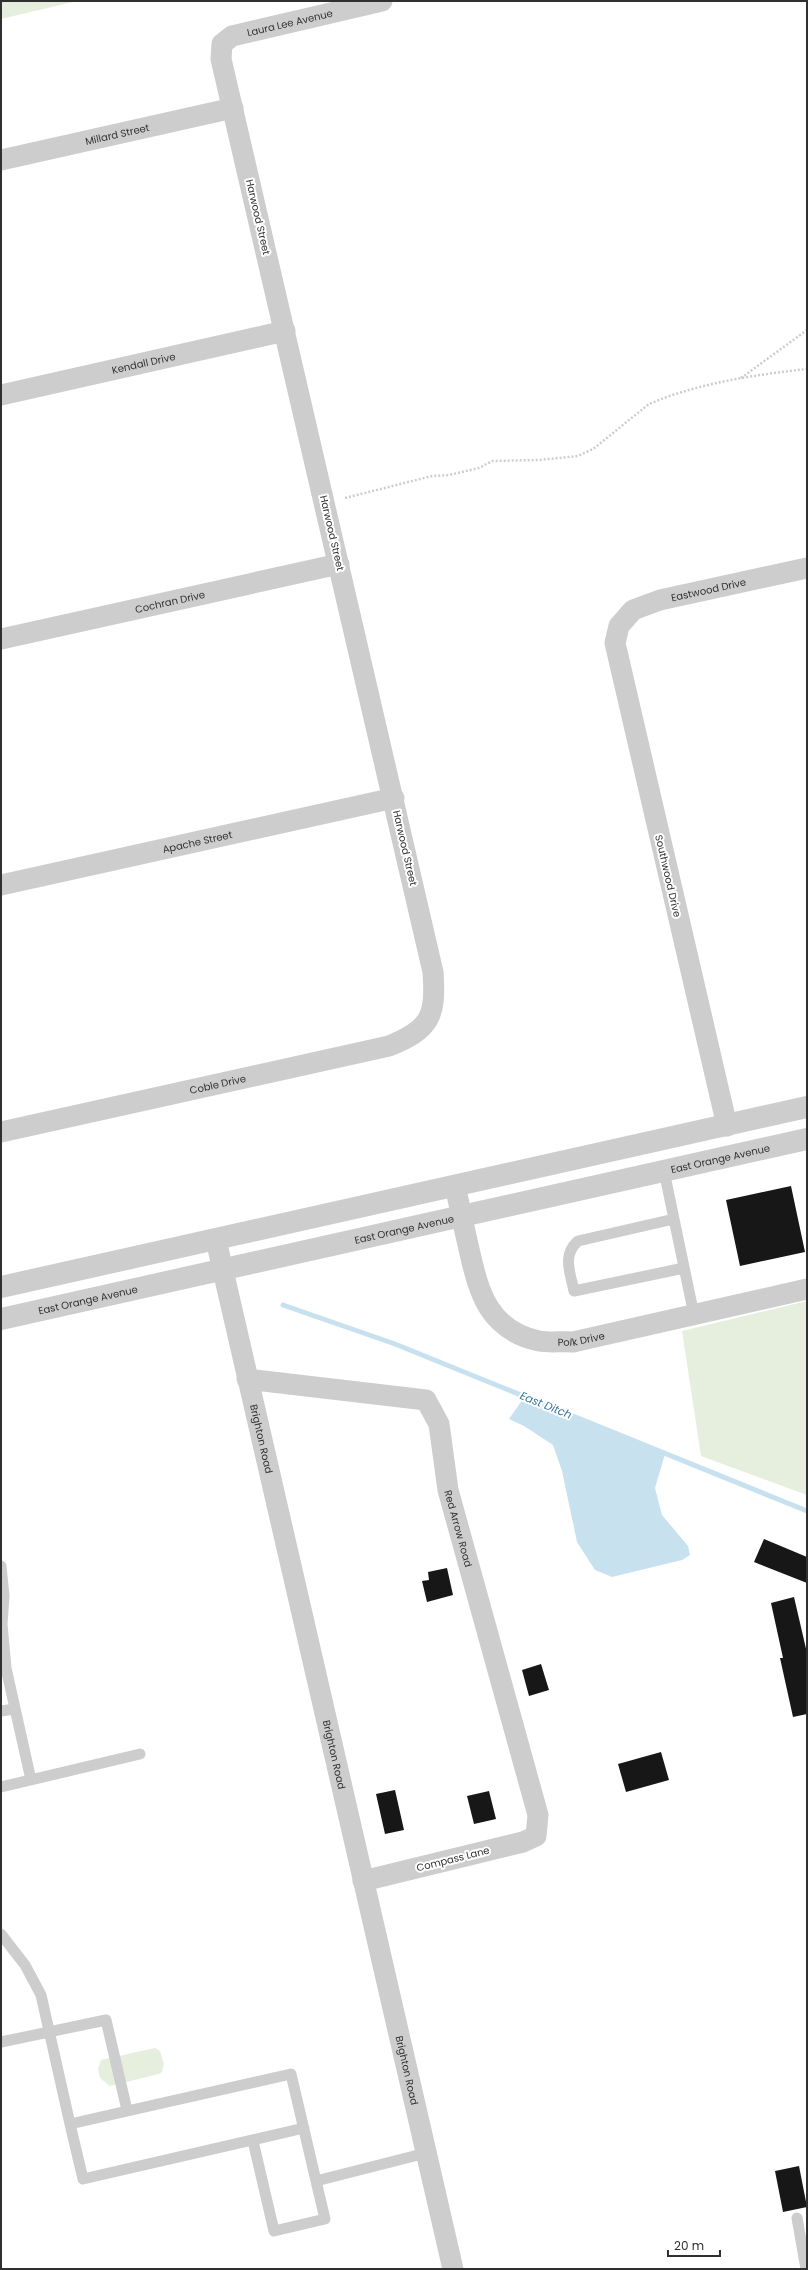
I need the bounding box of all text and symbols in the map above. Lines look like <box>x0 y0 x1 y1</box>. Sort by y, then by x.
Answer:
street label: Laura Lee Avenue <box>245 5 334 40</box>
street label: Millard Street <box>84 119 151 148</box>
street label: Harwood Street <box>242 178 274 257</box>
street label: Kendall Drive <box>110 348 177 377</box>
street label: Harwood Street <box>316 494 348 573</box>
street label: Eastwood Drive <box>670 574 747 605</box>
street label: Cochran Drive <box>133 586 206 617</box>
street label: Harwood Street <box>389 809 421 888</box>
street label: Apache Street <box>161 826 234 857</box>
street label: Southwood Drive <box>651 833 685 919</box>
street label: Coble Drive <box>188 1070 247 1097</box>
street label: East Orange Avenue <box>669 1140 771 1177</box>
street label: East Orange Avenue <box>353 1211 455 1247</box>
street label: East Orange Avenue <box>37 1281 139 1318</box>
street label: Polk Drive <box>557 1328 606 1349</box>
water label: East Ditch <box>518 1387 574 1423</box>
street label: Brighton Road <box>247 1403 277 1475</box>
street label: Red Arrow Road <box>441 1488 476 1569</box>
street label: Brighton Road <box>319 1718 350 1791</box>
street label: Compass Lane <box>415 1843 491 1875</box>
street label: Brighton Road <box>392 2034 422 2106</box>
scale bar <box>668 2232 720 2258</box>
text: 20 m <box>674 2237 704 2254</box>

